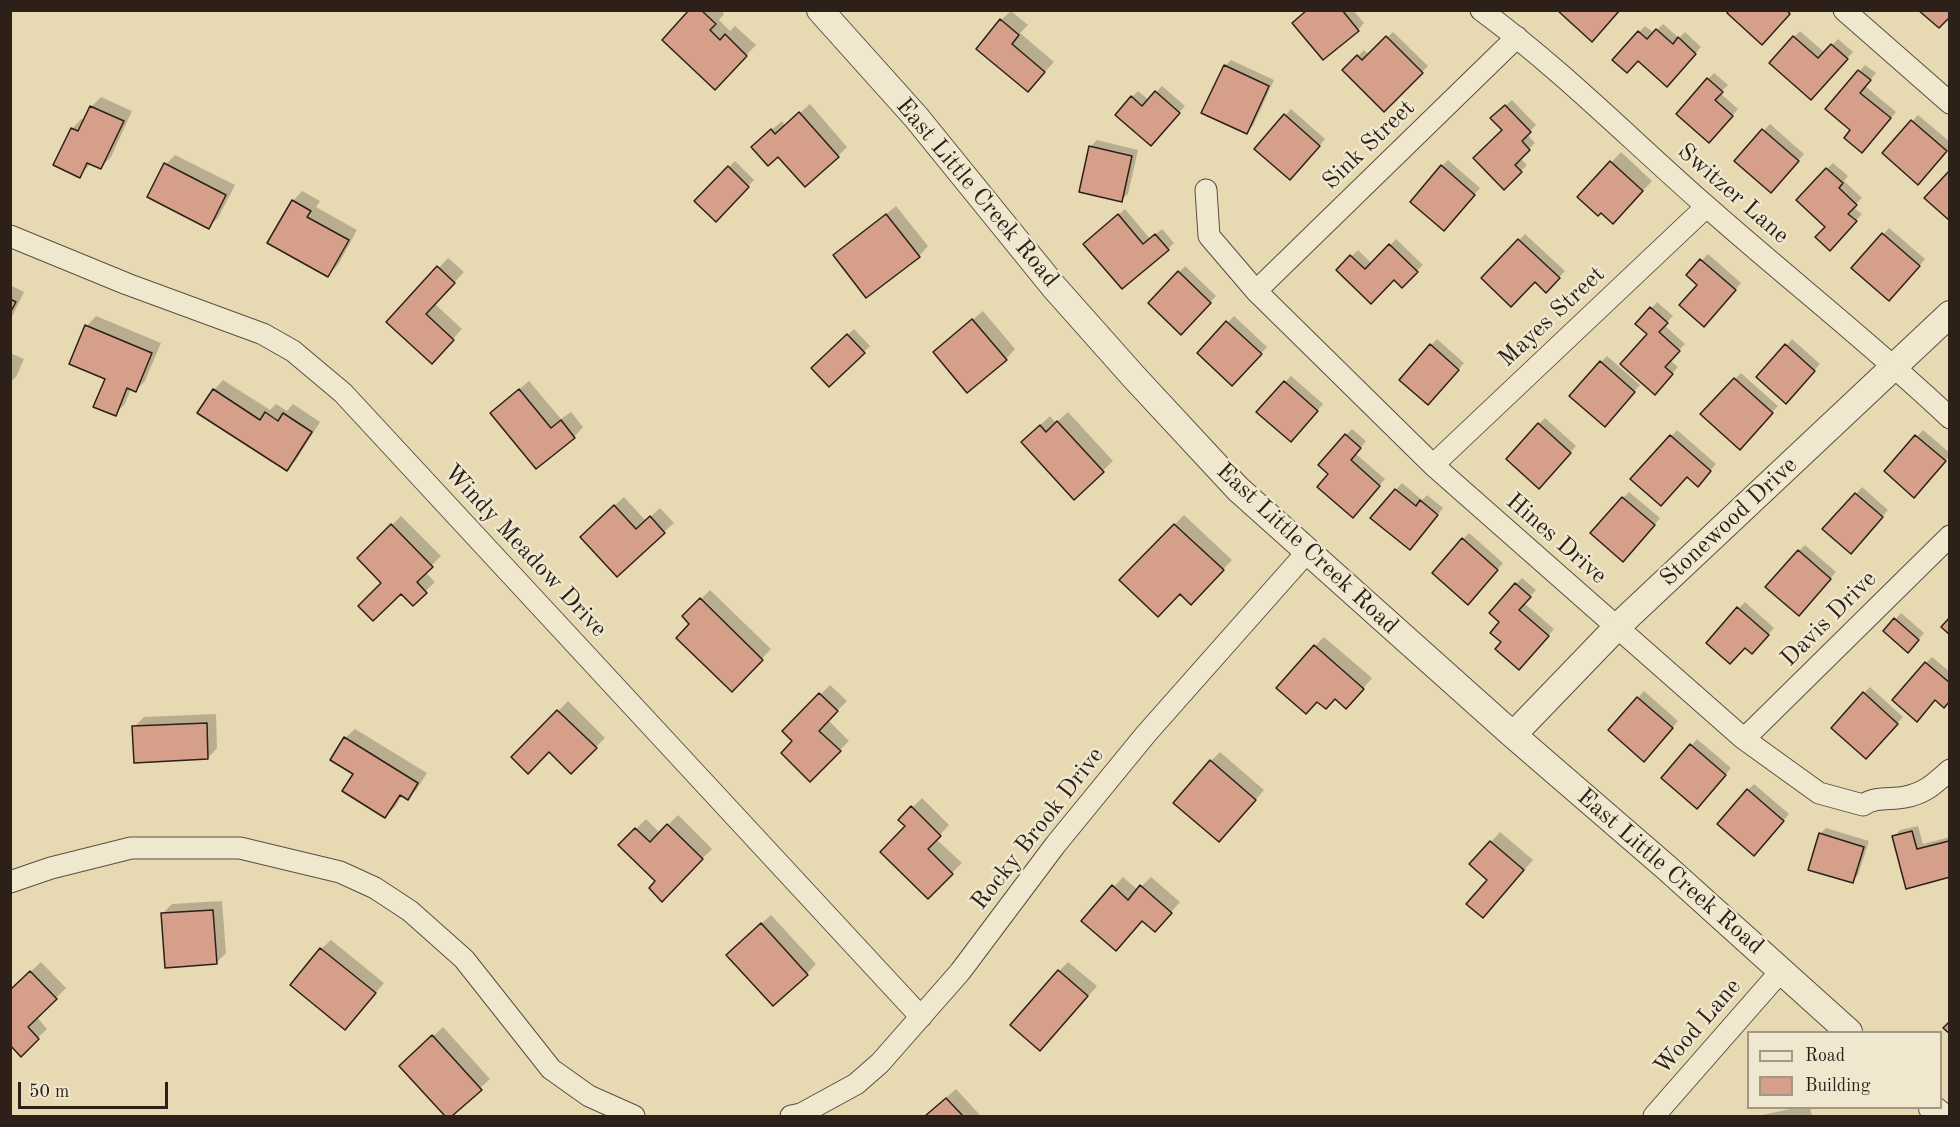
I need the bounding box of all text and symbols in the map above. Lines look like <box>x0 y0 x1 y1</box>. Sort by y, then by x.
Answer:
street label: East Little Creek Road <box>889 92 1065 294</box>
street label: Sink Street <box>1317 94 1421 196</box>
street label: Switzer Lane <box>1671 138 1795 250</box>
street label: Mayes Street <box>1493 260 1611 374</box>
street label: Stonewood Drive <box>1654 451 1804 593</box>
street label: East Little Creek Road <box>1210 457 1404 641</box>
street label: Windy Meadow Drive <box>437 459 613 643</box>
street label: Hines Drive <box>1500 487 1612 591</box>
street label: Davis Drive <box>1775 565 1883 673</box>
street label: Rocky Brook Drive <box>966 742 1110 916</box>
street label: East Little Creek Road <box>1571 783 1769 961</box>
street label: Wood Lane <box>1648 973 1748 1081</box>
legend <box>1747 1031 1942 1109</box>
text: Road <box>1805 1047 1845 1065</box>
scale bar <box>21 1070 171 1108</box>
text: Building <box>1805 1077 1870 1095</box>
text: 50 m <box>29 1083 69 1101</box>

